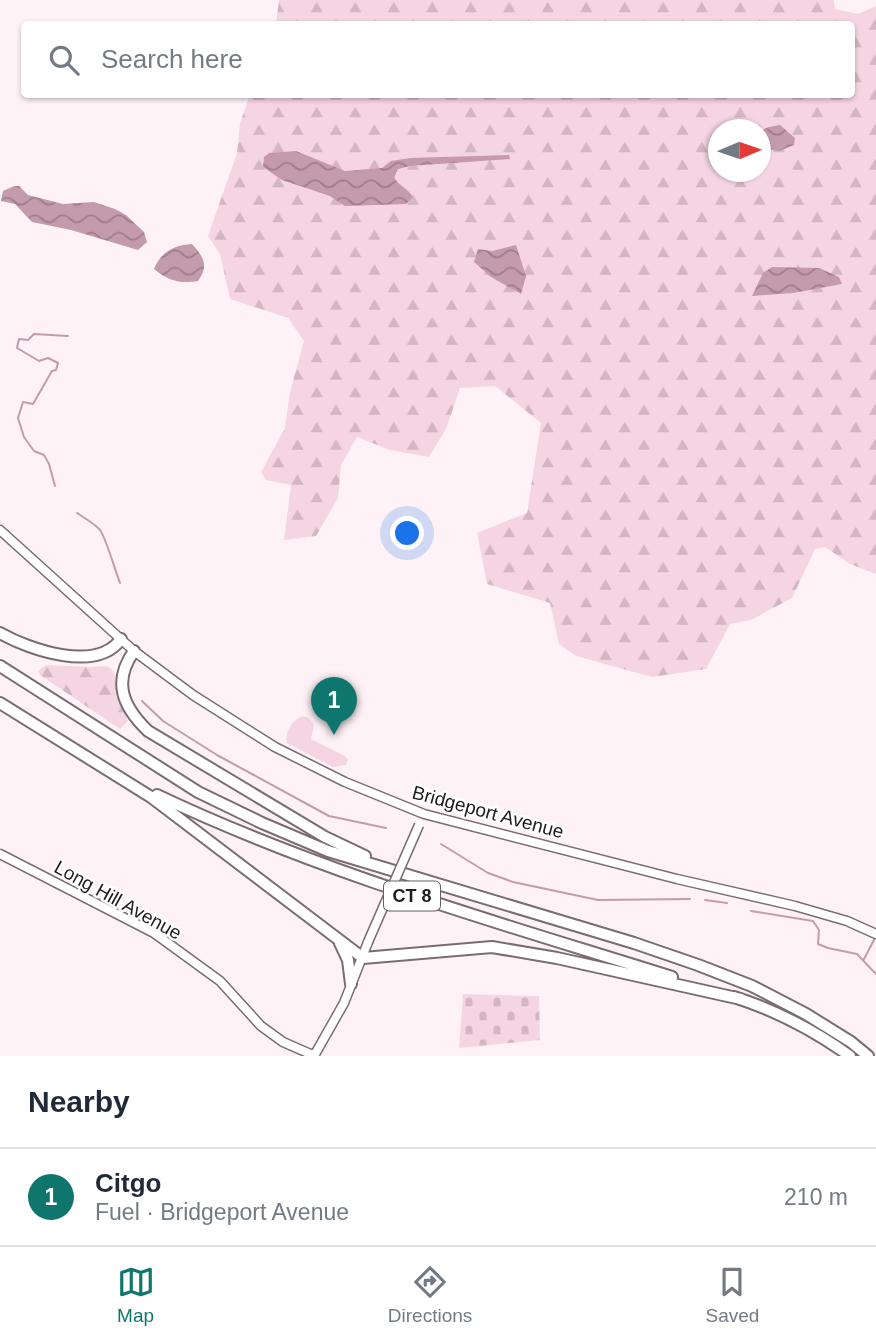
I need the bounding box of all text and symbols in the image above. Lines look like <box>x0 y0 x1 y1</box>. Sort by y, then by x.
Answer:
search box <box>21 21 855 98</box>
icon: search <box>45 41 83 79</box>
text: Search here <box>101 44 243 74</box>
north arrow <box>708 119 771 182</box>
your location <box>390 516 424 550</box>
pin: 1 <box>311 677 357 735</box>
street label: Bridgeport Avenue <box>410 782 566 842</box>
street label: Long Hill Avenue <box>51 856 185 944</box>
road number: CT 8 <box>384 882 440 911</box>
text: Nearby <box>28 1085 130 1118</box>
text: Citgo <box>95 1168 161 1198</box>
text: 1 <box>45 1184 57 1210</box>
text: 210 m <box>784 1184 848 1210</box>
text: Fuel · Bridgeport Avenue <box>95 1199 349 1225</box>
tab: Map <box>117 1263 155 1327</box>
tab: Directions <box>388 1263 472 1327</box>
tab: Saved <box>705 1263 759 1327</box>

